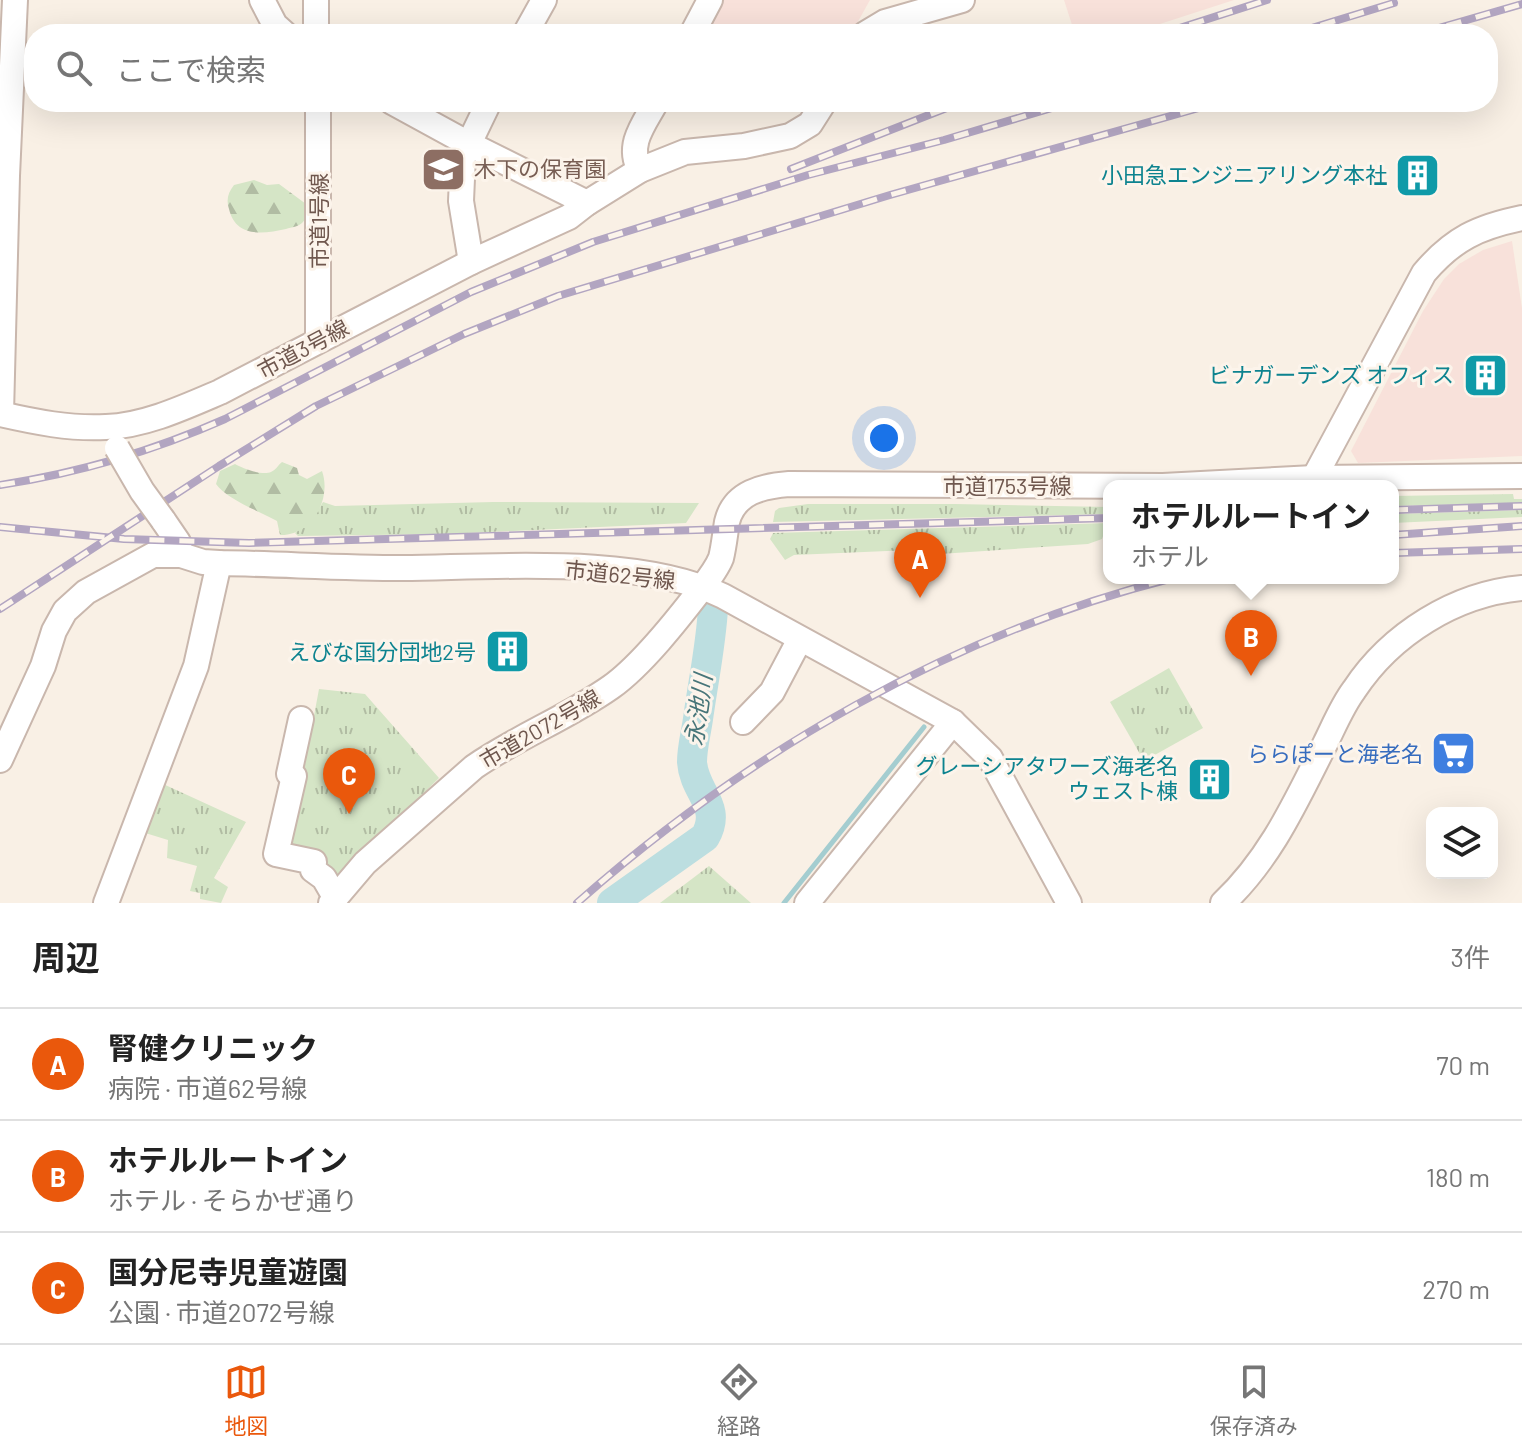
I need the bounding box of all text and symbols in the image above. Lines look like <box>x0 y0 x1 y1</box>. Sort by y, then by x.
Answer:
search box <box>24 24 1498 112</box>
icon: search <box>52 46 96 90</box>
text: ここで検索 <box>116 51 266 87</box>
school or university icon: 木下の保育園 <box>419 145 467 193</box>
building icon: 小田急エンジニアリング本社 <box>1394 151 1442 199</box>
place label: 木下の保育園 <box>474 155 606 181</box>
place label: 小田急エンジニアリング本社 <box>1101 161 1387 187</box>
street label: 市道1号線 <box>305 173 331 269</box>
street label: 市道3号線 <box>253 313 352 383</box>
building icon: ビナガーデンズ オフィス <box>1461 351 1509 399</box>
place label: ビナガーデンズ オフィス <box>1208 361 1454 387</box>
your location <box>864 418 904 458</box>
street label: 市道1753号線 <box>943 472 1071 498</box>
popup <box>1103 480 1399 584</box>
text: ホテルルートイン <box>1131 497 1371 533</box>
pin: A <box>894 532 946 598</box>
text: ホテル <box>1131 540 1209 571</box>
street label: 市道62号線 <box>563 555 677 593</box>
pin: B <box>1225 610 1277 676</box>
building icon: えびな国分団地2号 <box>483 628 531 676</box>
place label: えびな国分団地2号 <box>288 638 476 664</box>
water label: 永池川 <box>678 669 717 747</box>
street label: 市道2072号線 <box>475 683 604 773</box>
supermarket icon: ららぽーと海老名 <box>1430 730 1478 778</box>
place label: ららぽーと海老名 <box>1247 740 1423 766</box>
pin: C <box>323 748 375 814</box>
place label: グレーシアタワーズ海老名 ウェスト棟 <box>916 752 1178 803</box>
building icon: グレーシアタワーズ海老名 ウェスト棟 <box>1185 755 1233 803</box>
map controls <box>1426 807 1498 879</box>
button: layers <box>1426 807 1498 879</box>
text: 周辺 <box>32 936 100 977</box>
text: 3件 <box>1451 941 1490 972</box>
text: 腎健クリニック <box>108 1029 318 1065</box>
text: A <box>49 1049 67 1080</box>
text: 70 m <box>1436 1049 1490 1080</box>
text: 病院 · 市道62号線 <box>108 1072 307 1103</box>
text: ホテルルートイン <box>108 1141 348 1177</box>
text: B <box>50 1161 66 1192</box>
text: 180 m <box>1426 1161 1490 1192</box>
text: ホテル · そらかぜ通り <box>108 1184 358 1215</box>
text: 国分尼寺児童遊園 <box>108 1253 348 1289</box>
text: C <box>50 1273 66 1304</box>
text: 270 m <box>1422 1273 1490 1304</box>
text: 公園 · 市道2072号線 <box>108 1296 335 1327</box>
tab: 地図 <box>224 1360 268 1440</box>
tab: 経路 <box>717 1360 761 1440</box>
tab: 保存済み <box>1210 1360 1298 1440</box>

